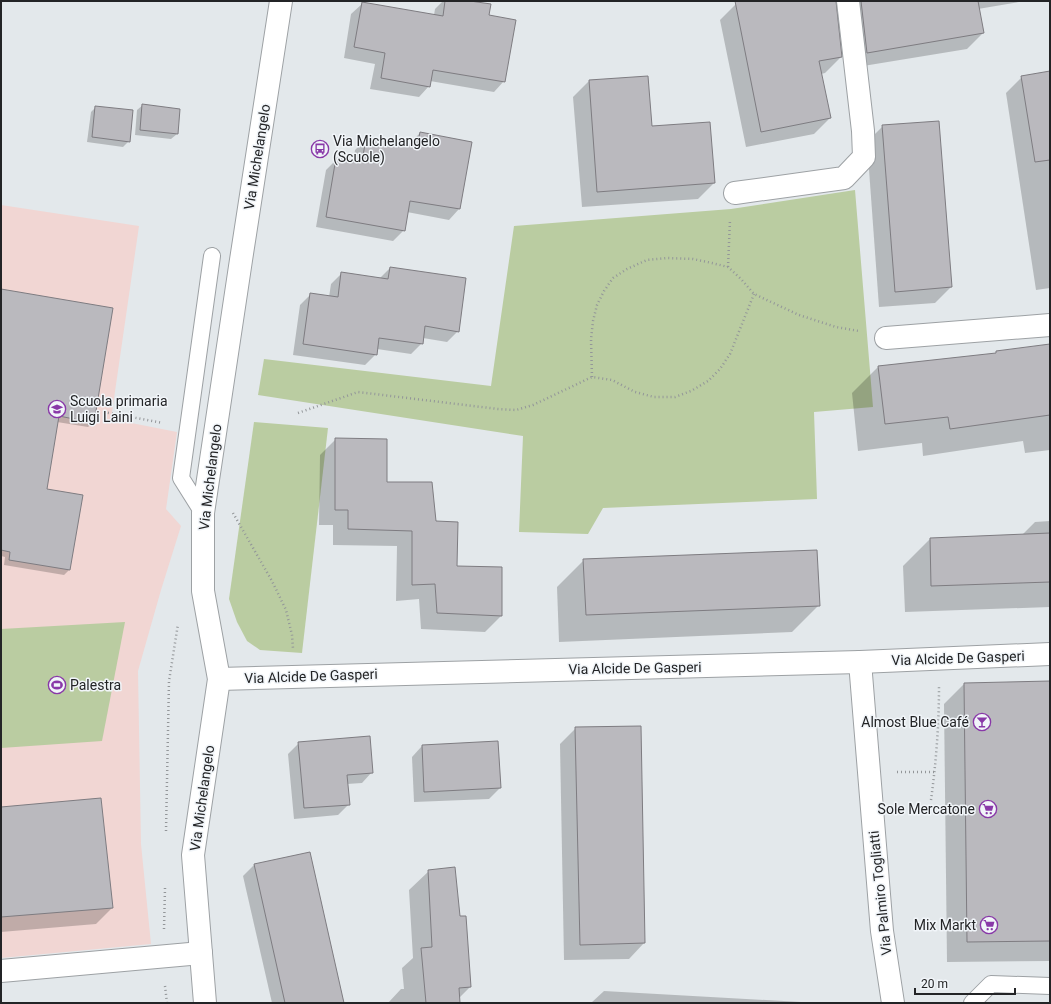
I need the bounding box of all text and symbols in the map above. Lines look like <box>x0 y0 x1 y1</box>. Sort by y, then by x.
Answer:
street label: Via Michelangelo <box>241 103 273 211</box>
place label: Via Michelangelo (Scuole) <box>333 133 440 166</box>
bus stop icon: Via Michelangelo (Scuole) <box>310 139 330 159</box>
place label: Scuola primaria Luigi Laini <box>70 393 168 425</box>
school or university icon: Scuola primaria Luigi Laini <box>47 399 67 419</box>
street label: Via Michelangelo <box>196 423 224 531</box>
street label: Via Alcide De Gasperi <box>891 648 1025 668</box>
street label: Via Alcide De Gasperi <box>568 659 702 677</box>
street label: Via Alcide De Gasperi <box>244 666 378 686</box>
sports icon: Palestra <box>47 675 67 695</box>
place label: Palestra <box>70 677 121 693</box>
bar icon: Almost Blue Café <box>972 712 992 732</box>
place label: Almost Blue Café <box>861 714 969 730</box>
street label: Via Michelangelo <box>187 744 217 852</box>
supermarket icon: Sole Mercatone <box>978 799 998 819</box>
place label: Sole Mercatone <box>878 801 975 817</box>
street label: Via Palmiro Togliatti <box>866 830 894 956</box>
supermarket icon: Mix Markt <box>979 915 999 935</box>
place label: Mix Markt <box>914 917 976 933</box>
scale bar <box>915 970 1015 996</box>
text: 20 m <box>921 977 948 991</box>

